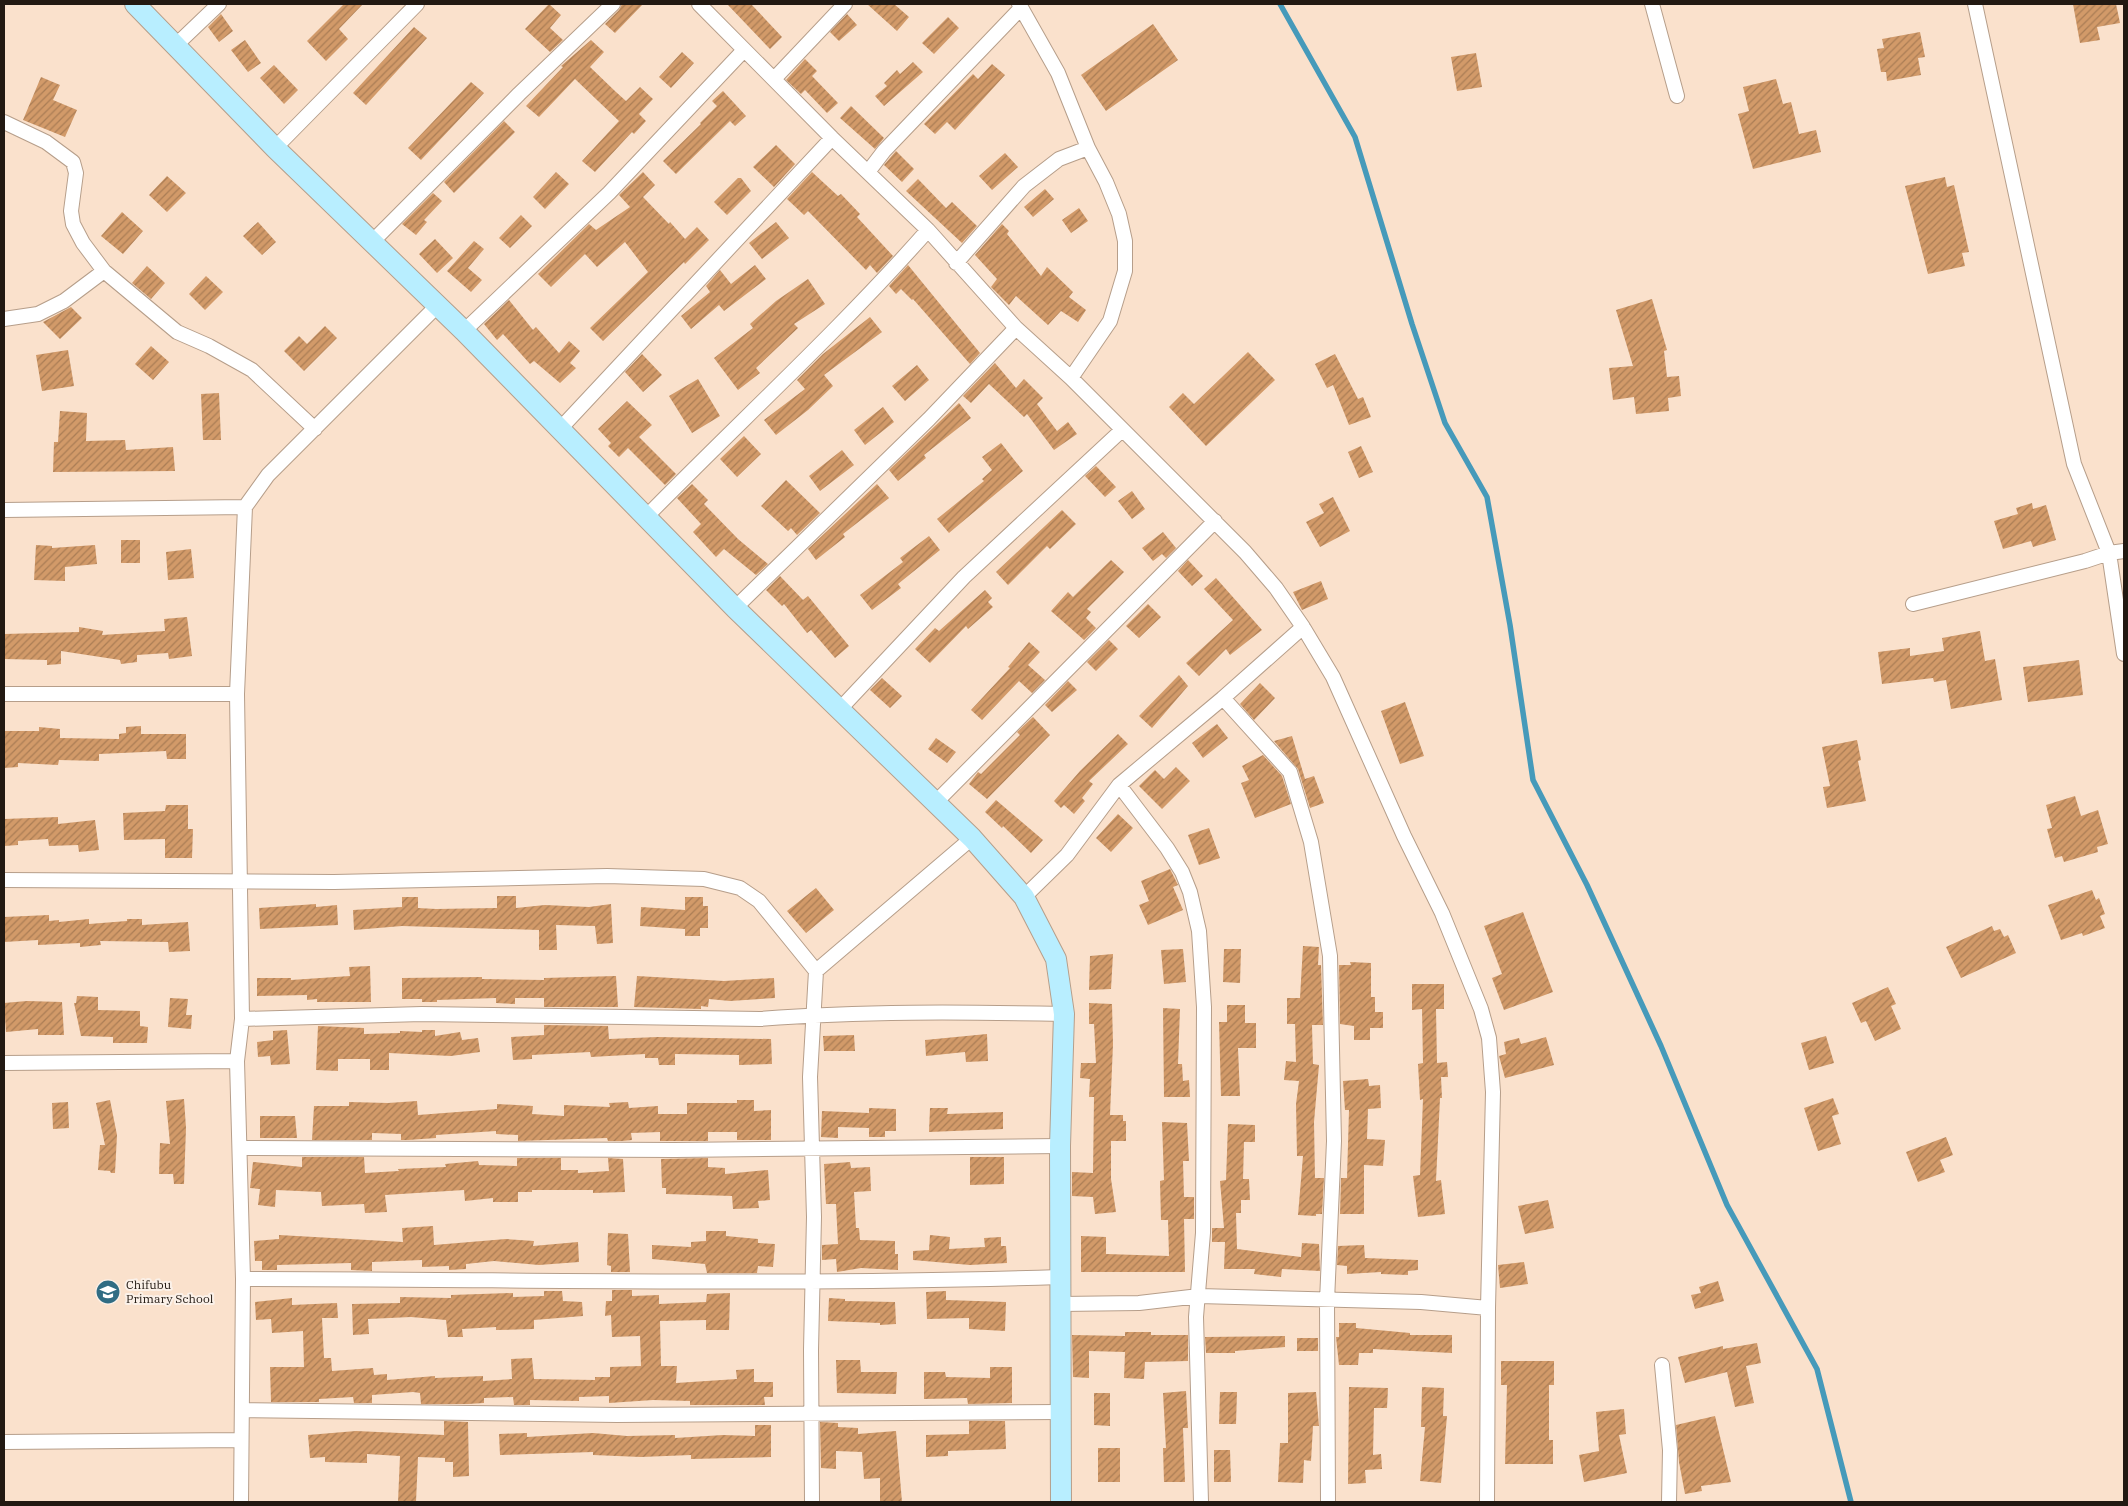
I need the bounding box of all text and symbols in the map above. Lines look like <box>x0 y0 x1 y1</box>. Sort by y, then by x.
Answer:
place label: Chifubu Primary School <box>126 1277 214 1306</box>
school or university icon: Chifubu Primary School <box>95 1279 121 1305</box>

